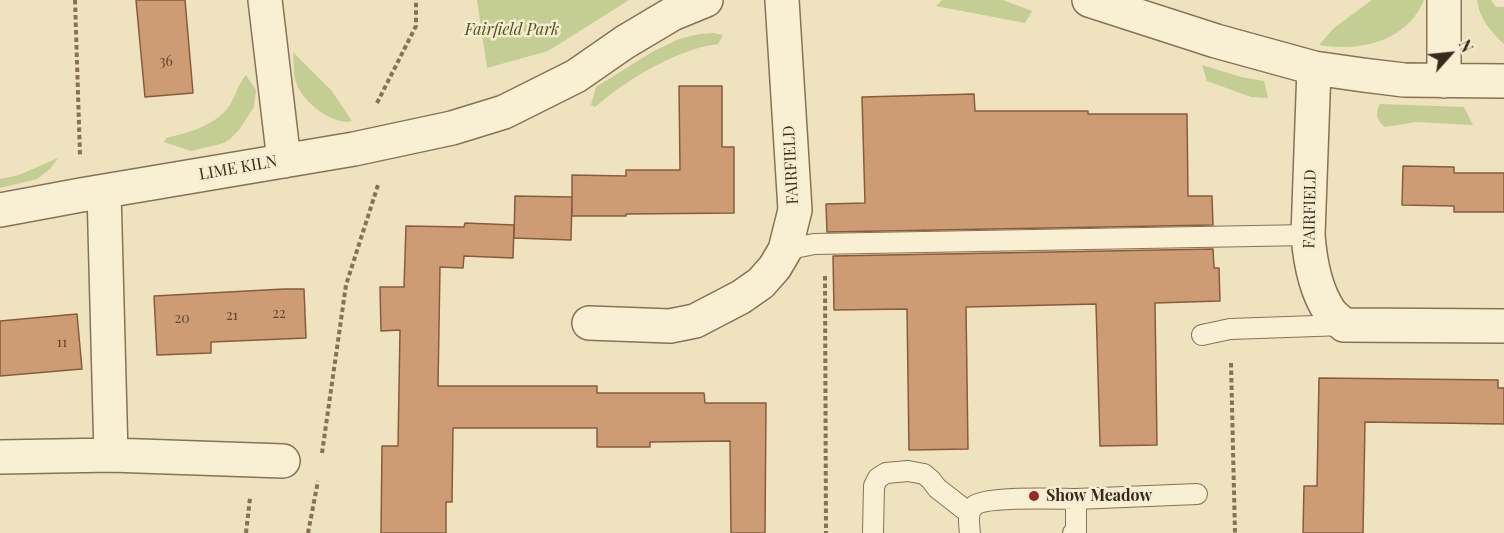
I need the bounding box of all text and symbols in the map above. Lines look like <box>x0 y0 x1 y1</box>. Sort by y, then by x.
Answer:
park label: Fairfield Park <box>465 20 559 40</box>
north arrow <box>1420 24 1480 84</box>
text: N <box>1455 36 1478 56</box>
house number: 36 <box>159 54 173 70</box>
street label: FAIRFIELD <box>779 125 803 205</box>
street label: LIME KILN <box>197 152 279 184</box>
street label: FAIRFIELD <box>1300 169 1320 249</box>
house number: 22 <box>272 306 286 322</box>
house number: 21 <box>226 308 238 324</box>
house number: 20 <box>174 311 190 327</box>
house number: 11 <box>57 335 67 351</box>
place label: Show Meadow <box>1046 486 1152 506</box>
marker: Show Meadow <box>1027 489 1041 503</box>

